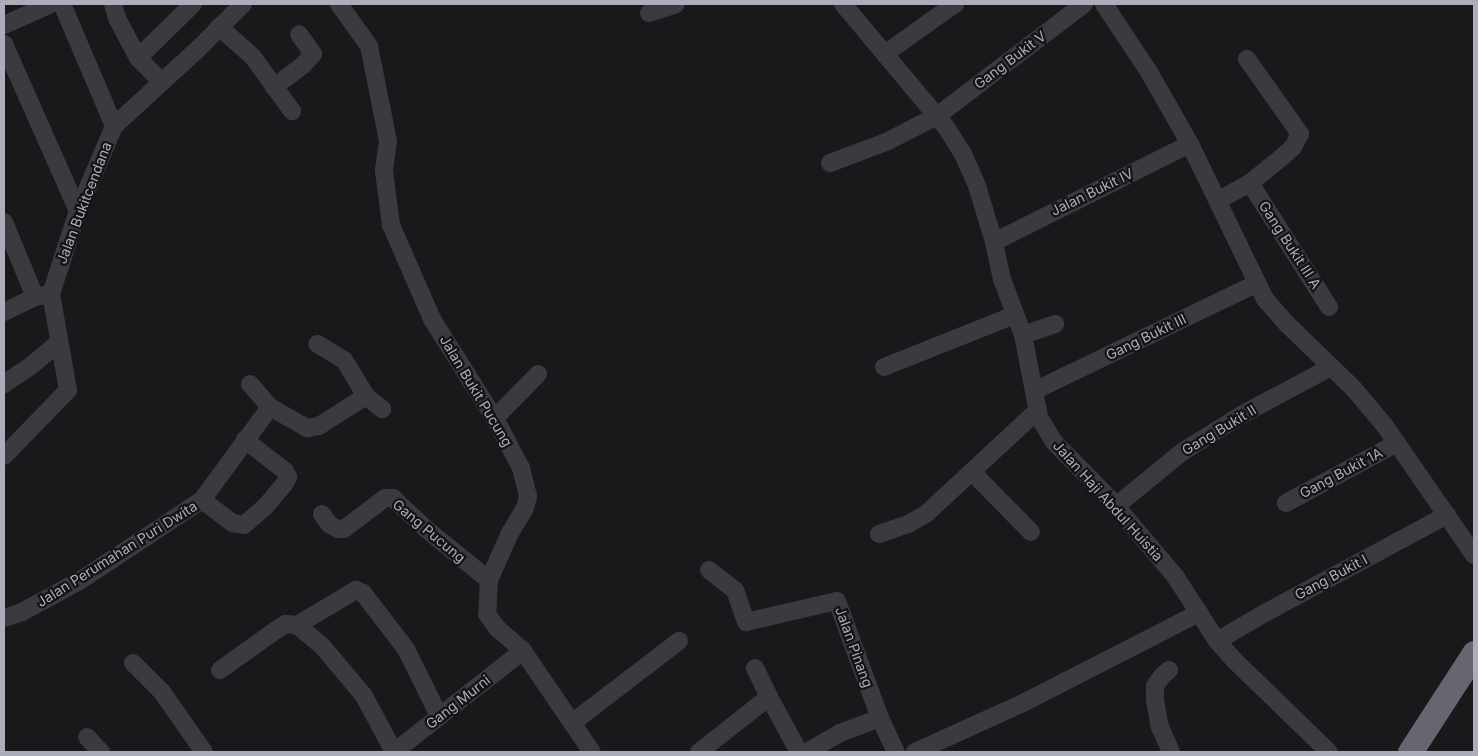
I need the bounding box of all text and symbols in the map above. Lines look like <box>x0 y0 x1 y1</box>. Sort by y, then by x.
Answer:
street label: Gang Bukit V <box>971 27 1049 93</box>
street label: Jalan Bukitcendana <box>53 140 115 266</box>
street label: Jalan Bukit IV <box>1048 165 1136 219</box>
street label: Gang Bukit III A <box>1255 198 1325 292</box>
street label: Gang Bukit III <box>1103 310 1189 364</box>
street label: Jalan Bukit Pucung <box>436 332 516 450</box>
street label: Gang Bukit II <box>1179 401 1259 459</box>
street label: Jalan Haji Abdul Huistia <box>1050 437 1166 565</box>
street label: Gang Bukit 1A <box>1297 444 1385 502</box>
street label: Gang Pucung <box>389 496 469 566</box>
street label: Jalan Perumahan Puri Dwita <box>34 498 200 610</box>
street label: Gang Bukit I <box>1292 551 1370 603</box>
street label: Jalan Pinang <box>832 604 876 690</box>
street label: Gang Murni <box>422 672 494 732</box>

